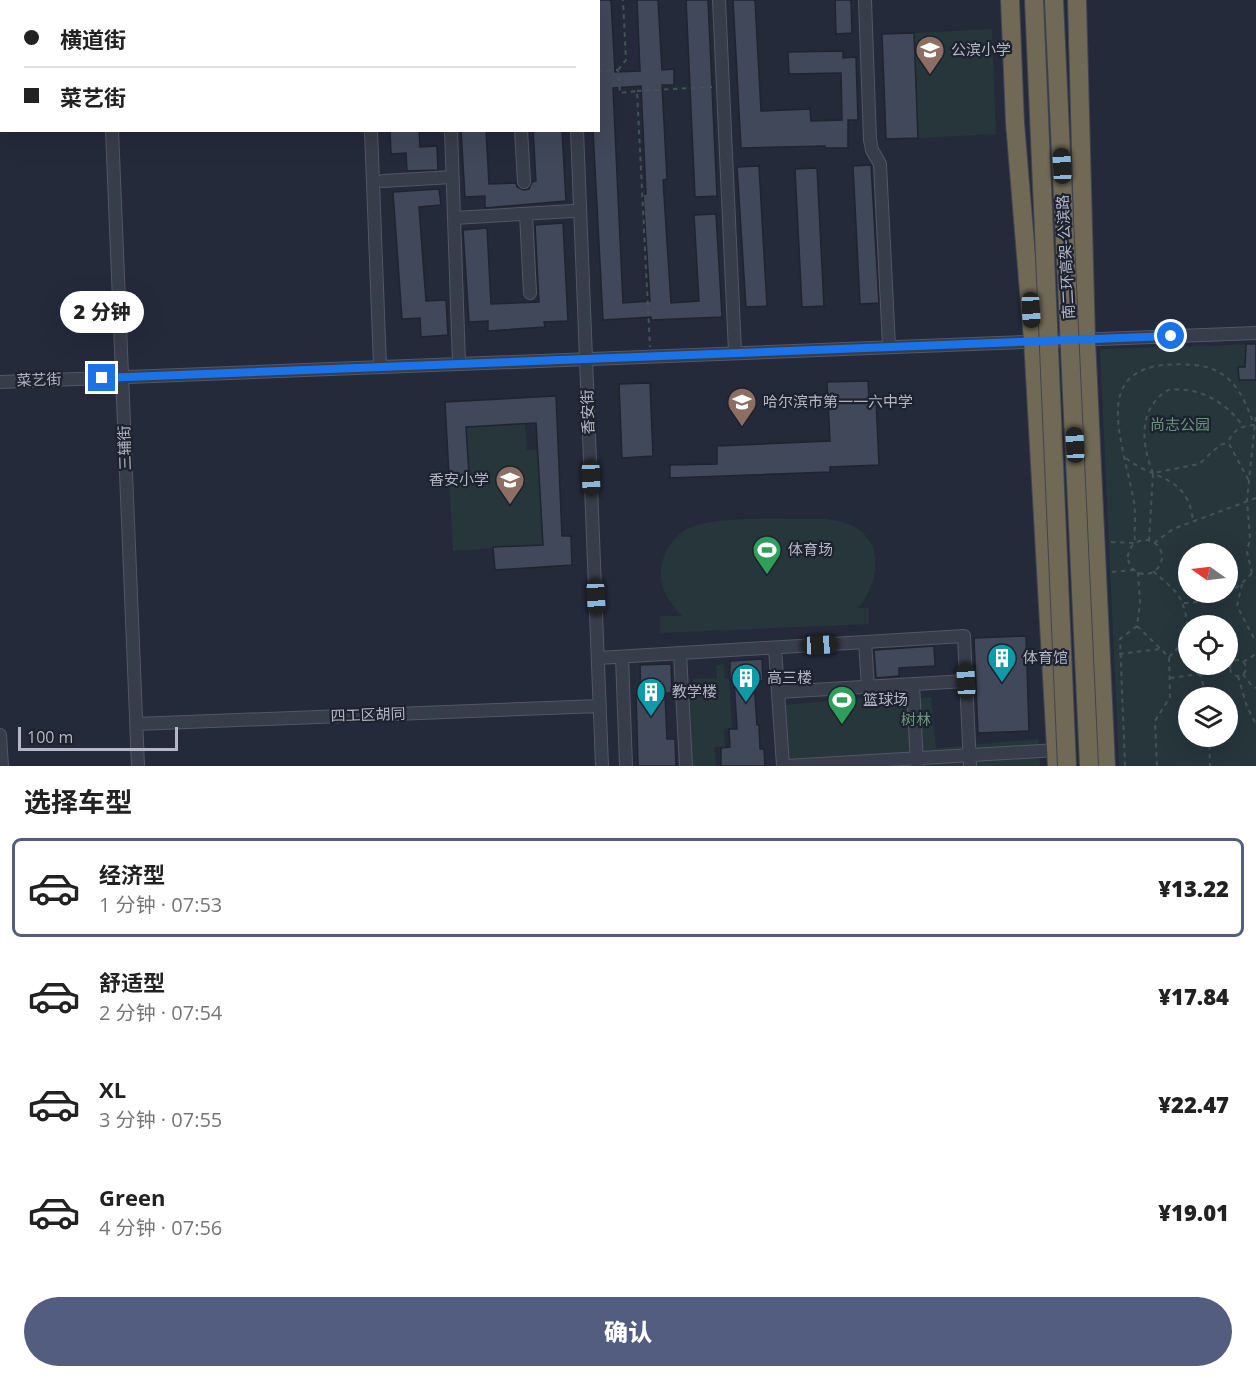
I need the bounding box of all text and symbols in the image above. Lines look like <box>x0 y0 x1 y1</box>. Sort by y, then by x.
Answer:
text: 横道街 <box>60 24 126 54</box>
school or university icon: 公滨小学 <box>914 34 946 76</box>
place label: 公滨小学 <box>951 39 1011 59</box>
text: 菜艺街 <box>60 82 126 112</box>
car <box>1052 148 1072 184</box>
street label: 南二环高架-公滨路 <box>1052 194 1078 320</box>
callout: 2 分钟 <box>60 291 144 333</box>
car <box>1021 292 1041 328</box>
text: 2 分钟 <box>74 298 130 325</box>
route start <box>1157 322 1184 349</box>
route end <box>88 364 115 391</box>
street label: 菜艺街 <box>16 368 62 390</box>
school or university icon: 哈尔滨市第一一六中学 <box>726 386 758 428</box>
street label: 香安街 <box>576 389 598 435</box>
place label: 哈尔滨市第一一六中学 <box>763 391 913 411</box>
park label: 尚志公园 <box>1150 414 1210 434</box>
street label: 三辅街 <box>113 425 135 471</box>
car <box>1065 427 1085 463</box>
car <box>581 460 601 496</box>
school or university icon: 香安小学 <box>494 464 526 506</box>
place label: 香安小学 <box>429 469 489 489</box>
sports icon: 体育场 <box>751 534 783 576</box>
place label: 体育场 <box>788 539 833 559</box>
north arrow <box>1178 543 1238 603</box>
map controls <box>1178 543 1238 747</box>
car <box>586 579 606 615</box>
button: locate <box>1178 615 1238 675</box>
car <box>802 635 838 655</box>
building icon: 体育馆 <box>986 642 1018 684</box>
place label: 体育馆 <box>1023 647 1068 667</box>
building icon: 高三楼 <box>730 662 762 704</box>
car <box>956 663 976 699</box>
place label: 高三楼 <box>767 667 812 687</box>
building icon: 教学楼 <box>635 676 667 718</box>
place label: 教学楼 <box>672 681 717 701</box>
sports icon: 篮球场 <box>826 684 858 726</box>
button: layers <box>1178 687 1238 747</box>
place label: 篮球场 <box>863 689 908 709</box>
street label: 四工区胡同 <box>330 703 406 725</box>
park label: 树林 <box>901 709 931 729</box>
scale bar <box>18 724 178 752</box>
text: 100 m <box>27 726 73 748</box>
text: 选择车型 <box>24 783 132 820</box>
text: 经济型 <box>99 859 165 889</box>
icon: car <box>27 861 81 915</box>
text: ¥13.22 <box>1158 873 1229 903</box>
text: 1 分钟 · 07:53 <box>99 891 222 918</box>
text: 舒适型 <box>99 967 165 997</box>
icon: car <box>27 969 81 1023</box>
text: ¥17.84 <box>1158 981 1229 1011</box>
text: 2 分钟 · 07:54 <box>99 999 222 1026</box>
text: XL <box>99 1074 126 1104</box>
icon: car <box>27 1077 81 1131</box>
text: ¥22.47 <box>1158 1089 1229 1119</box>
text: 3 分钟 · 07:55 <box>99 1106 222 1133</box>
text: Green <box>99 1182 165 1212</box>
icon: car <box>27 1185 81 1239</box>
text: ¥19.01 <box>1158 1197 1229 1227</box>
text: 4 分钟 · 07:56 <box>99 1214 222 1241</box>
button: 确认 <box>24 1297 1232 1366</box>

